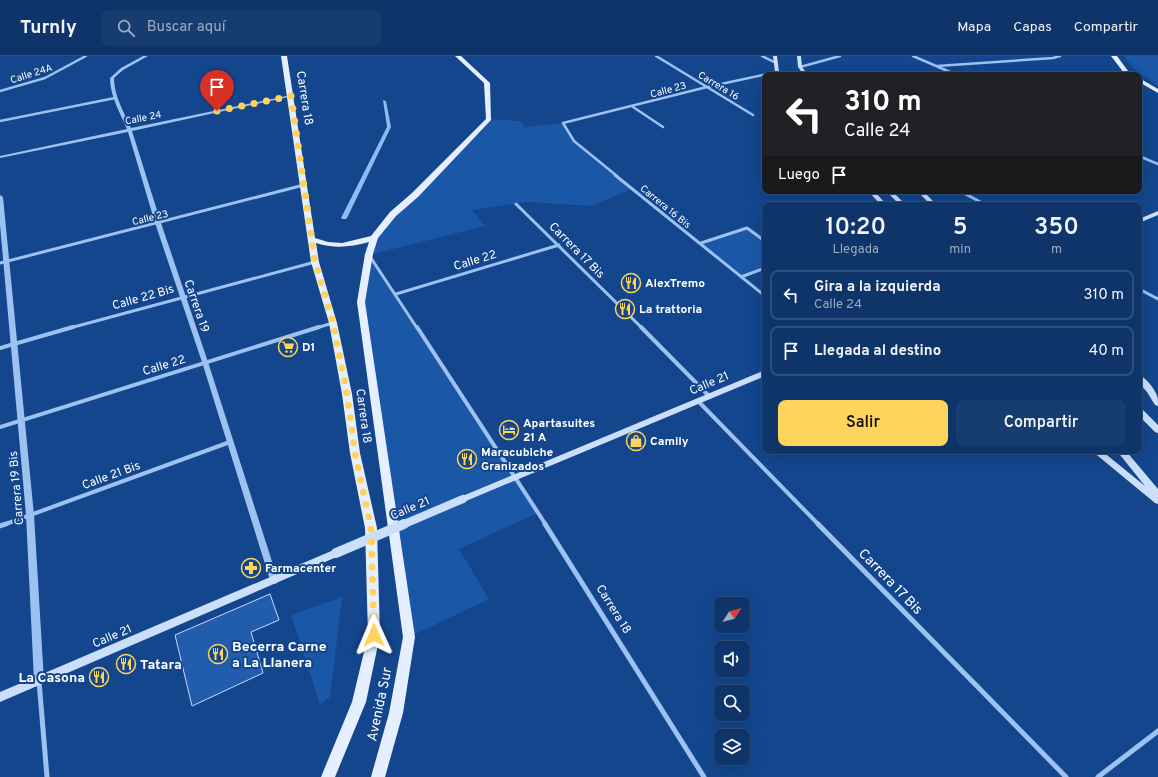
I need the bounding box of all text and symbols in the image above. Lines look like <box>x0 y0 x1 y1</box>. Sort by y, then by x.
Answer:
search box <box>101 10 381 46</box>
text: Turnly <box>20 16 77 40</box>
icon: search <box>115 17 137 39</box>
text: Buscar aquí <box>147 18 225 37</box>
text: Mapa <box>957 19 991 36</box>
text: Capas <box>1013 19 1052 36</box>
text: Compartir <box>1074 19 1138 36</box>
street label: Calle 24A <box>9 61 54 87</box>
street label: Carrera 16 <box>695 69 741 104</box>
pin <box>200 70 234 111</box>
street label: Carrera 18 <box>292 70 316 127</box>
icon: arrive <box>206 76 228 98</box>
street label: Calle 23 <box>649 79 688 101</box>
text: 310 m <box>844 85 922 121</box>
icon: left <box>778 88 830 140</box>
street label: Calle 24 <box>124 109 163 128</box>
text: Calle 24 <box>844 120 910 143</box>
icon: arrive <box>828 164 850 186</box>
text: Luego <box>778 166 820 185</box>
street label: Carrera 16 Bis <box>637 183 693 232</box>
street label: Calle 23 <box>131 208 170 229</box>
text: 10:20 <box>825 213 886 243</box>
text: 5 <box>953 213 968 243</box>
text: 350 <box>1034 213 1079 243</box>
street label: Carrera 17 Bis <box>545 219 608 282</box>
text: Llegada <box>832 242 879 258</box>
text: min <box>949 242 971 258</box>
text: m <box>1051 242 1062 258</box>
street label: Calle 22 <box>452 247 499 275</box>
restaurant icon: AlexTremo <box>620 272 642 294</box>
place label: AlexTremo <box>645 276 705 292</box>
street label: Carrera 19 <box>180 278 213 335</box>
text: Gira a la izquierda <box>814 278 941 297</box>
street label: Calle 22 Bis <box>110 281 176 314</box>
icon: left <box>780 284 802 306</box>
text: 310 m <box>1084 286 1124 305</box>
text: Calle 24 <box>814 297 862 313</box>
restaurant icon: La trattoria <box>614 298 636 320</box>
place label: La trattoria <box>639 302 702 318</box>
supermarket icon: D1 <box>277 336 299 358</box>
place label: D1 <box>302 340 315 356</box>
icon: arrive <box>780 340 802 362</box>
text: Llegada al destino <box>814 342 941 361</box>
text: 40 m <box>1089 342 1124 361</box>
street label: Calle 22 <box>141 352 188 380</box>
street label: Calle 21 <box>687 368 732 399</box>
street label: Carrera 18 <box>351 388 375 445</box>
button: Salir <box>778 400 948 446</box>
button: Compartir <box>956 400 1126 446</box>
place label: Apartasuites 21 A <box>523 416 595 446</box>
hotel icon: Apartasuites 21 A <box>498 419 520 441</box>
shop icon: Camily <box>625 430 647 452</box>
place label: Camily <box>650 434 689 450</box>
place label: Maracubiche Granizados <box>481 445 554 475</box>
restaurant icon: Maracubiche Granizados <box>456 448 478 470</box>
street label: Carrera 19 Bis <box>6 450 28 526</box>
street label: Calle 21 Bis <box>80 458 143 494</box>
street label: Calle 21 <box>388 493 433 524</box>
street label: Carrera 17 Bis <box>854 546 926 619</box>
pharmacy icon: Farmacenter <box>240 557 262 579</box>
place label: Farmacenter <box>265 561 336 577</box>
street label: Carrera 18 <box>592 582 635 637</box>
north arrow <box>714 597 750 633</box>
map controls <box>714 597 750 765</box>
position arrow <box>353 614 395 656</box>
street label: Calle 21 <box>90 621 135 652</box>
place label: Becerra Carne a La Llanera <box>232 639 327 672</box>
button: sound <box>714 641 750 677</box>
restaurant icon: Becerra Carne a La Llanera <box>207 643 229 665</box>
restaurant icon: Tatara <box>115 653 137 675</box>
place label: Tatara <box>140 657 182 674</box>
street label: Avenida Sur <box>364 665 397 743</box>
restaurant icon: La Casona <box>88 666 110 688</box>
place label: La Casona <box>18 670 85 687</box>
button: search <box>714 685 750 721</box>
button: layers <box>714 729 750 765</box>

